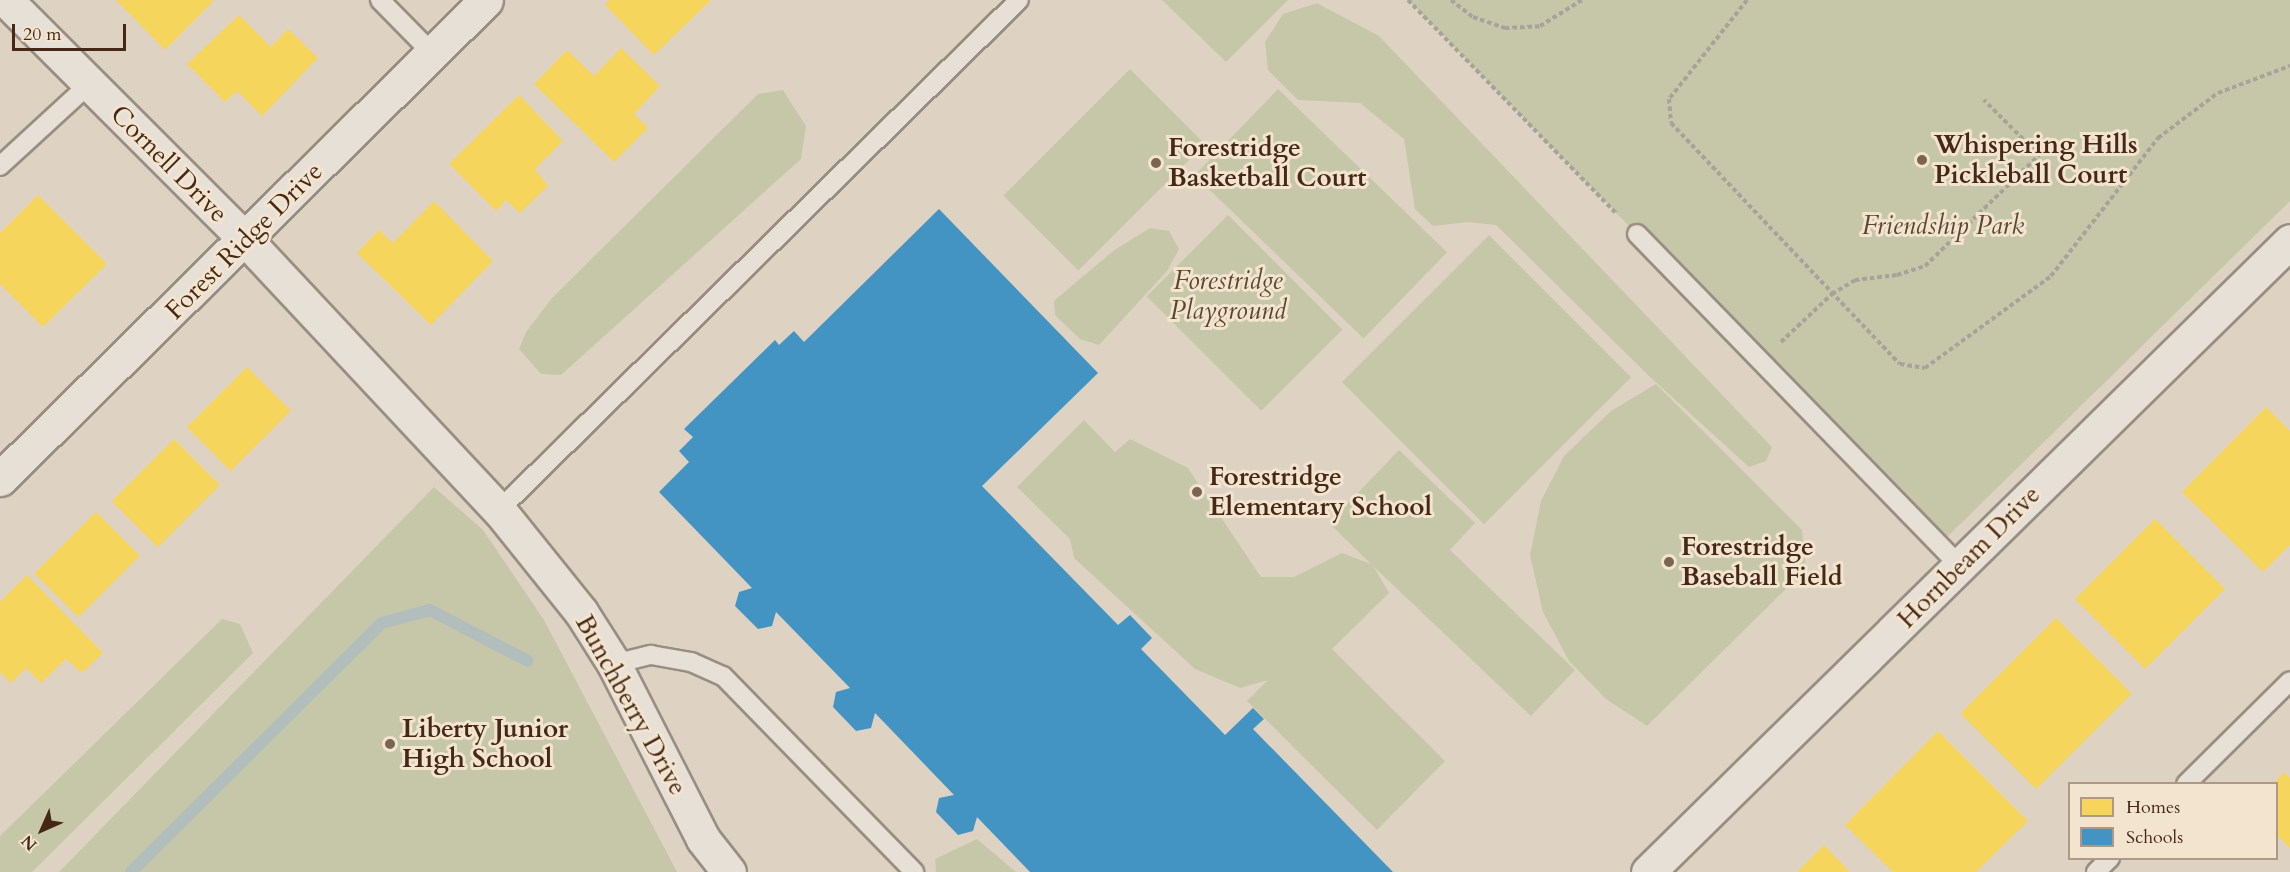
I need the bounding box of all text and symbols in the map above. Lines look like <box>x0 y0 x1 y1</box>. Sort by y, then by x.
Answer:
scale bar <box>15 12 129 50</box>
text: 20 m <box>23 22 62 47</box>
street label: Cornell Drive <box>104 99 234 229</box>
place label: Whispering Hills Pickleball Court <box>1934 129 2138 190</box>
place label: Forestridge Basketball Court <box>1168 132 1367 194</box>
marker: Whispering Hills Pickleball Court <box>1915 153 1929 167</box>
street label: Forest Ridge Drive <box>159 156 329 326</box>
marker: Forestridge Basketball Court <box>1149 156 1163 170</box>
park label: Friendship Park <box>1862 210 2024 242</box>
park label: Forestridge Playground <box>1170 265 1286 326</box>
place label: Forestridge Elementary School <box>1209 461 1432 522</box>
street label: Hornbeam Drive <box>1891 479 2047 635</box>
marker: Forestridge Elementary School <box>1190 485 1204 499</box>
place label: Forestridge Baseball Field <box>1681 531 1843 592</box>
marker: Forestridge Baseball Field <box>1662 555 1676 569</box>
street label: Bunchberry Drive <box>569 609 693 801</box>
place label: Liberty Junior High School <box>402 713 568 774</box>
marker: Liberty Junior High School <box>383 737 397 751</box>
legend <box>2068 782 2278 860</box>
text: Homes <box>2126 795 2180 820</box>
north arrow <box>12 800 72 860</box>
text: Schools <box>2126 825 2183 850</box>
text: N <box>17 830 42 855</box>

